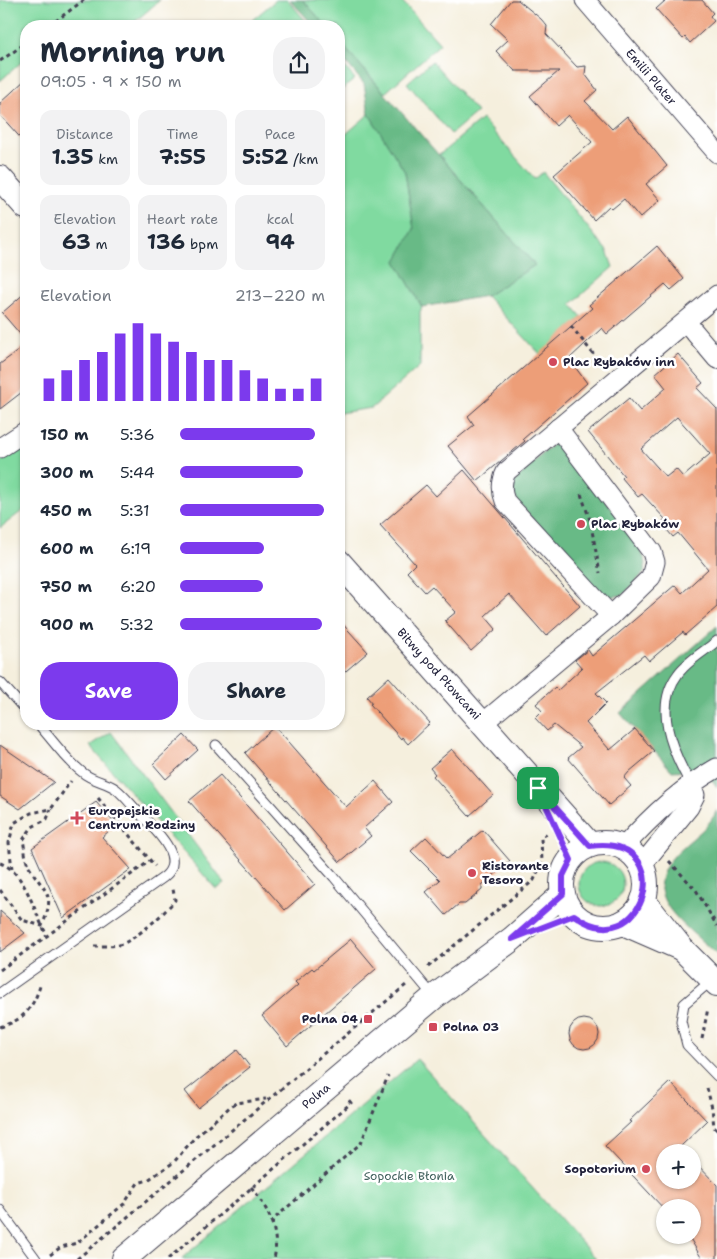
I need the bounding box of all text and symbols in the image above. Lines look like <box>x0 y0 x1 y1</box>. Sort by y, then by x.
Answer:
text: Morning run <box>40 33 225 71</box>
button: share <box>273 37 325 89</box>
street label: Emilii Plater <box>622 45 680 109</box>
text: 09:05 · 9 × 150 m <box>40 71 182 92</box>
text: Distance <box>56 125 114 143</box>
text: Time <box>166 125 199 143</box>
text: Pace <box>265 125 296 143</box>
text: 1.35 <box>52 143 94 171</box>
text: 7:55 <box>159 143 206 171</box>
text: 5:52 <box>242 143 288 171</box>
text: km <box>94 150 118 168</box>
text: /km <box>288 150 318 168</box>
text: Elevation <box>53 210 116 228</box>
text: Heart rate <box>147 210 218 228</box>
text: kcal <box>267 210 294 228</box>
text: 63 <box>62 228 91 256</box>
text: 136 <box>147 228 185 256</box>
text: 94 <box>266 228 295 256</box>
text: m <box>91 235 108 253</box>
text: bpm <box>185 235 218 253</box>
text: Elevation <box>40 285 112 306</box>
text: 213–220 m <box>235 285 325 306</box>
place label: Plac Rybaków inn <box>563 354 675 370</box>
marker: Plac Rybaków inn <box>547 356 559 368</box>
text: 150 m <box>40 424 88 445</box>
text: 5:36 <box>120 424 155 445</box>
text: 300 m <box>40 462 94 483</box>
text: 5:44 <box>120 462 155 483</box>
text: 450 m <box>40 500 92 521</box>
text: 5:31 <box>120 500 150 521</box>
place label: Plac Rybaków <box>591 516 679 532</box>
marker: Plac Rybaków <box>575 518 587 530</box>
text: 600 m <box>40 538 94 559</box>
text: 6:19 <box>120 538 151 559</box>
text: 750 m <box>40 576 92 597</box>
text: 6:20 <box>120 576 156 597</box>
text: 900 m <box>40 614 94 635</box>
text: 5:32 <box>120 614 154 635</box>
street label: Bitwy pod Płowcami <box>393 625 485 723</box>
button: Save <box>40 662 178 720</box>
button: Share <box>188 662 325 720</box>
pin <box>517 767 559 809</box>
icon: arrive <box>524 774 552 802</box>
place label: Europejskie Centrum Rodziny <box>88 803 195 833</box>
marker: Europejskie Centrum Rodziny <box>70 811 84 825</box>
place label: Ristorante Tesoro <box>482 858 549 888</box>
marker: Ristorante Tesoro <box>466 867 478 879</box>
place label: Polna 04 <box>302 1011 359 1027</box>
marker: Polna 04 <box>362 1013 374 1025</box>
place label: Polna 03 <box>443 1019 499 1035</box>
marker: Polna 03 <box>427 1021 439 1033</box>
street label: Polna <box>299 1079 334 1112</box>
map controls <box>656 1144 701 1244</box>
button: + <box>656 1144 701 1189</box>
place label: Sopotorium <box>564 1161 636 1177</box>
marker: Sopotorium <box>640 1163 652 1175</box>
park label: Sopockie Błonia <box>364 1168 455 1184</box>
button: − <box>656 1199 701 1244</box>

